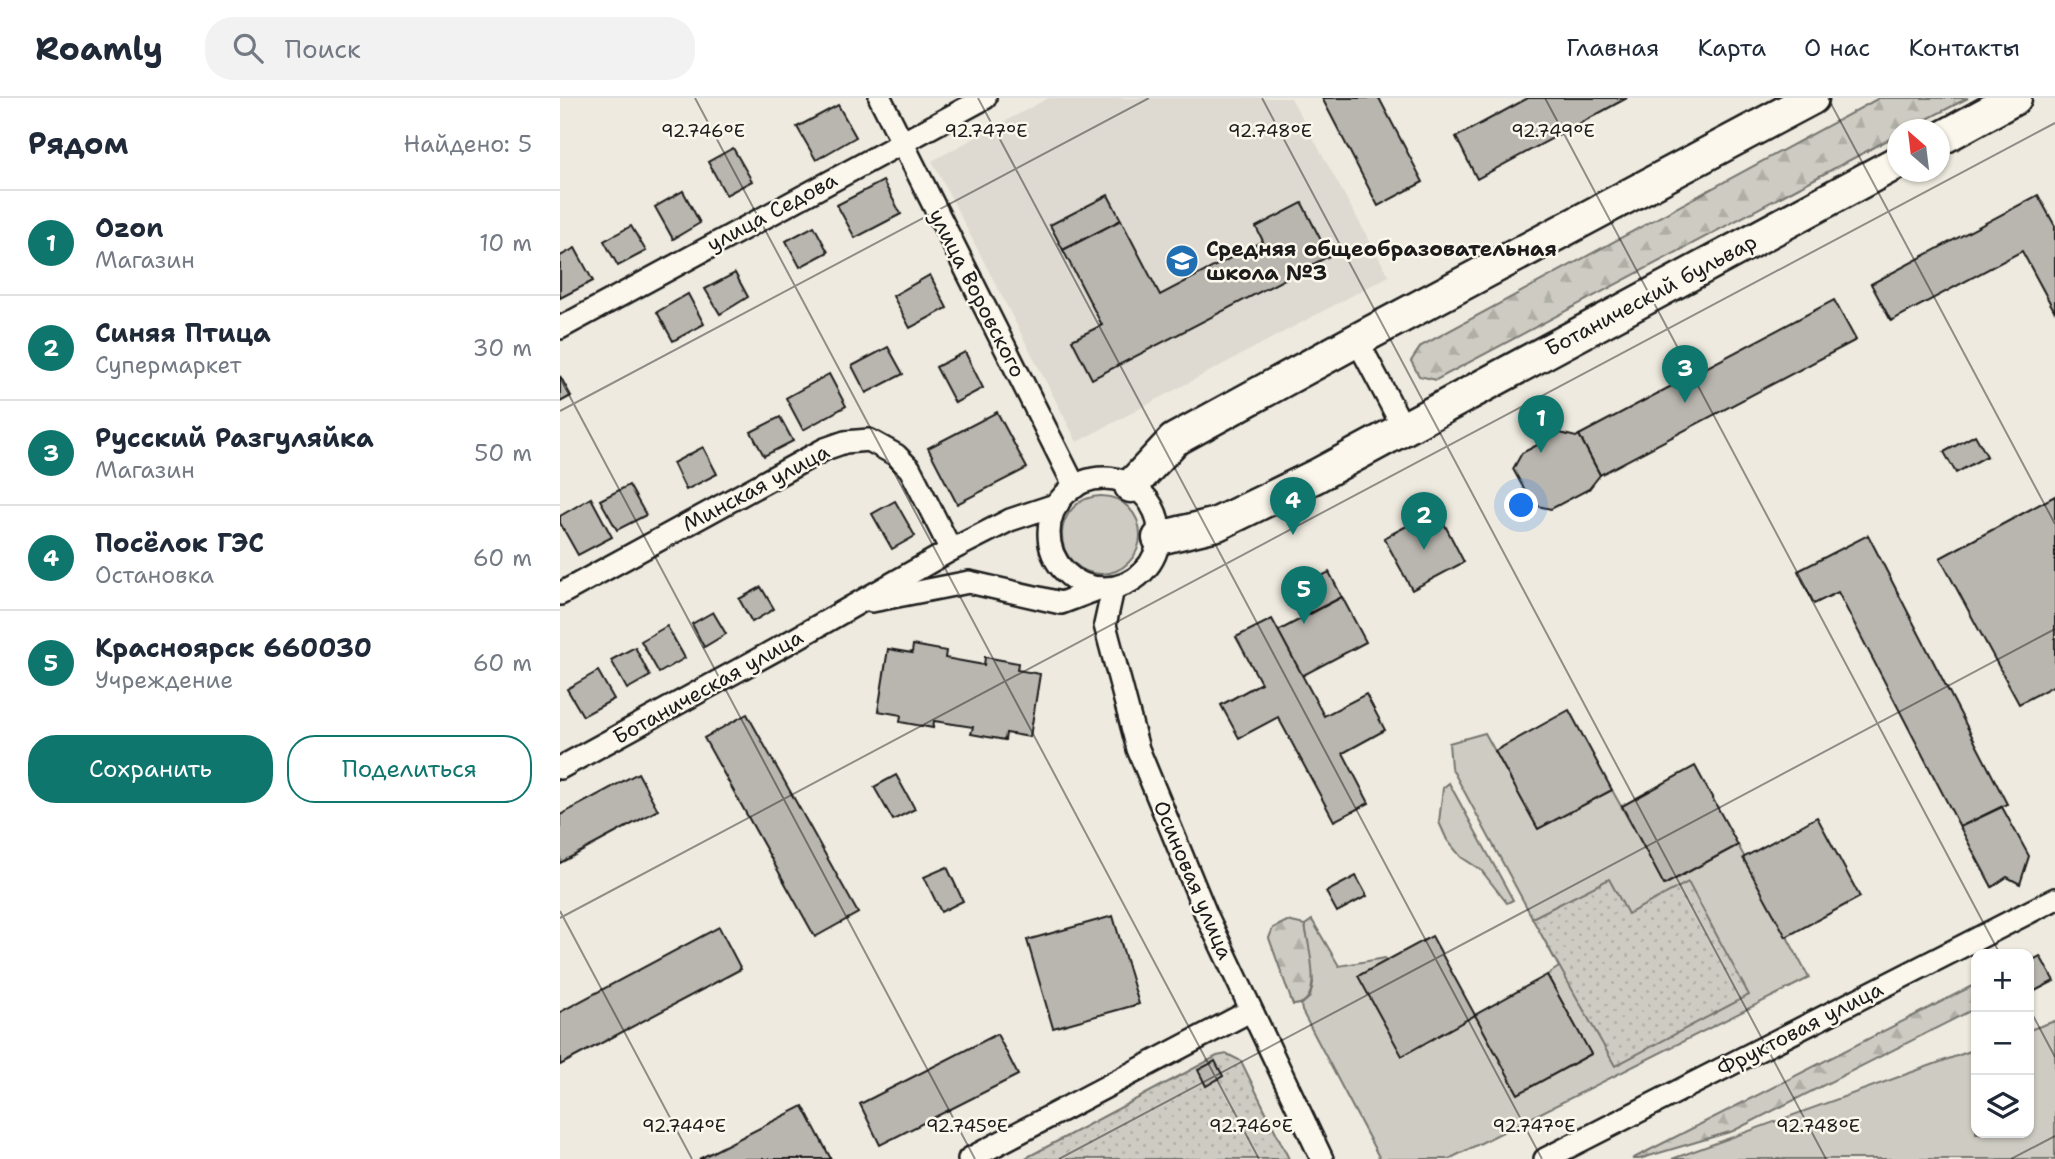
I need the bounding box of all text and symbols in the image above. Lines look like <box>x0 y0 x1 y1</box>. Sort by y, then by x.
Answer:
search box <box>205 17 695 80</box>
text: Roamly <box>35 26 163 71</box>
icon: search <box>229 29 267 67</box>
text: Поиск <box>285 31 361 66</box>
text: Главная <box>1566 32 1659 64</box>
text: Карта <box>1697 32 1766 64</box>
text: О нас <box>1804 32 1870 64</box>
text: Контакты <box>1908 32 2020 64</box>
text: 92.746°E <box>661 119 745 143</box>
text: 92.747°E <box>944 119 1028 143</box>
text: 92.748°E <box>1228 119 1312 143</box>
text: 92.749°E <box>1511 119 1595 143</box>
north arrow <box>1887 119 1950 182</box>
text: Рядом <box>28 123 128 164</box>
text: Найдено: 5 <box>404 129 532 159</box>
street label: улица Седова <box>702 166 842 258</box>
street label: улица Воровского <box>922 204 1032 382</box>
text: Ozon <box>95 210 164 245</box>
street label: Ботанический бульвар <box>1540 227 1762 363</box>
text: 1 <box>46 228 56 258</box>
text: 10 m <box>479 228 532 258</box>
place label: Средняя общеобразовательная школа №3 <box>1206 235 1557 287</box>
school or university icon: Средняя общеобразовательная школа №3 <box>1163 242 1201 280</box>
text: Магазин <box>95 245 195 275</box>
text: Синяя Птица <box>95 315 271 350</box>
text: 2 <box>43 333 59 363</box>
text: 30 m <box>473 333 532 363</box>
pin: 3 <box>1662 345 1708 403</box>
text: Супермаркет <box>95 350 242 380</box>
pin: 1 <box>1518 395 1564 453</box>
text: Русский Разгуляйка <box>95 420 374 455</box>
street label: Минская улица <box>678 437 834 539</box>
text: 3 <box>43 438 59 468</box>
text: 50 m <box>474 438 532 468</box>
text: Магазин <box>95 455 195 485</box>
pin: 4 <box>1270 477 1316 535</box>
your location <box>1504 488 1538 522</box>
pin: 2 <box>1401 492 1447 550</box>
text: Посёлок ГЭС <box>95 525 264 560</box>
text: 4 <box>43 543 59 573</box>
text: 60 m <box>473 543 532 573</box>
text: Остановка <box>95 560 214 590</box>
pin: 5 <box>1281 566 1327 624</box>
street label: Ботаническая улица <box>608 623 808 751</box>
text: Красноярск 660030 <box>95 630 372 665</box>
text: 5 <box>44 648 58 678</box>
text: 60 m <box>473 648 532 678</box>
text: Учреждение <box>95 665 233 695</box>
button: Сохранить <box>28 735 273 803</box>
button: Поделиться <box>287 735 532 803</box>
street label: Осиновая улица <box>1147 796 1239 964</box>
map controls <box>1971 949 2034 1138</box>
button: + <box>1971 949 2034 1012</box>
street label: Фруктовая улица <box>1712 975 1888 1083</box>
button: − <box>1971 1012 2034 1075</box>
button: layers <box>1971 1075 2034 1138</box>
text: 92.744°E <box>642 1114 726 1138</box>
text: 92.745°E <box>926 1114 1008 1138</box>
text: 92.746°E <box>1209 1114 1293 1138</box>
text: 92.747°E <box>1492 1114 1576 1138</box>
text: 92.748°E <box>1776 1114 1860 1138</box>

